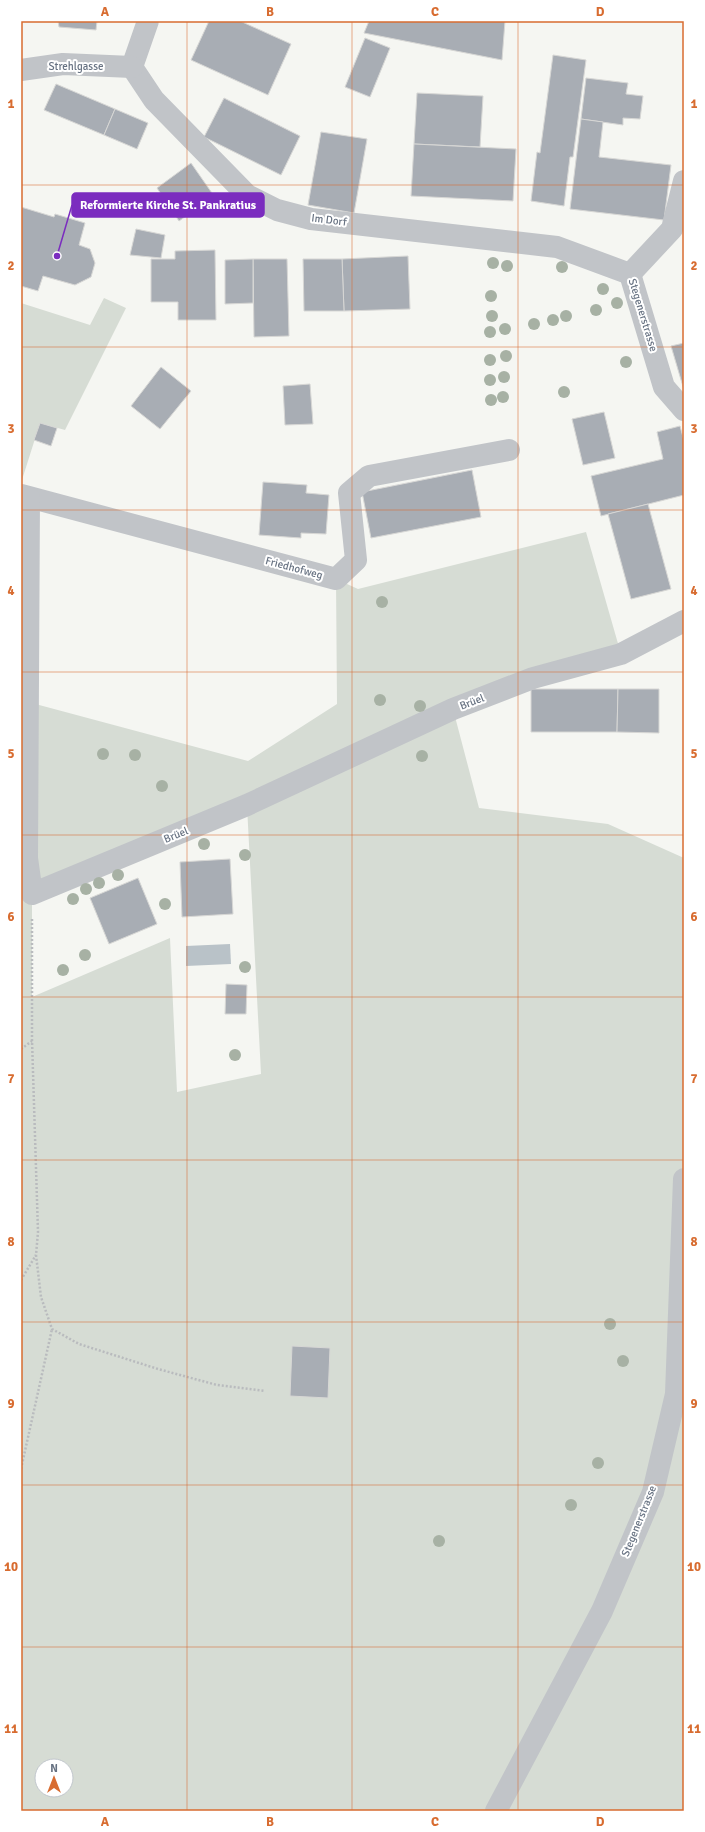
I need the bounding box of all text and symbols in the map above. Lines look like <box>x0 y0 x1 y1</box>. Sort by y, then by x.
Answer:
text: A <box>101 4 110 20</box>
text: B <box>266 4 274 20</box>
text: C <box>431 4 439 20</box>
text: D <box>596 4 605 20</box>
street label: Strehlgasse <box>49 60 103 73</box>
text: 1 <box>7 96 15 112</box>
text: 1 <box>690 96 698 112</box>
callout: Reformierte Kirche St. Pankratius <box>72 193 264 217</box>
text: Reformierte Kirche St. Pankratius <box>80 198 257 213</box>
street label: Im Dorf <box>311 211 349 229</box>
text: 2 <box>7 258 15 274</box>
text: 2 <box>690 258 698 274</box>
street label: Stegenerstrasse <box>626 277 660 353</box>
text: 3 <box>7 421 15 437</box>
text: 3 <box>690 421 698 437</box>
street label: Friedhofweg <box>264 554 324 582</box>
text: 4 <box>7 583 15 599</box>
text: 4 <box>690 583 698 599</box>
street label: Brüel <box>458 691 486 713</box>
text: 5 <box>7 746 15 762</box>
text: 5 <box>690 746 698 762</box>
street label: Brüel <box>162 824 190 846</box>
text: 6 <box>7 909 15 925</box>
text: 6 <box>690 909 698 925</box>
text: 7 <box>7 1071 15 1087</box>
text: 7 <box>690 1071 698 1087</box>
text: 8 <box>7 1234 15 1250</box>
text: 8 <box>690 1234 698 1250</box>
text: 9 <box>7 1396 15 1412</box>
text: 9 <box>690 1396 698 1412</box>
street label: Stegenerstrasse <box>619 1484 659 1558</box>
text: 10 <box>4 1559 18 1575</box>
text: 10 <box>687 1559 701 1575</box>
text: 11 <box>4 1721 18 1737</box>
text: 11 <box>687 1721 701 1737</box>
north arrow <box>34 1758 74 1798</box>
text: N <box>50 1762 58 1775</box>
text: A <box>101 1814 110 1830</box>
text: B <box>266 1814 274 1830</box>
text: C <box>431 1814 439 1830</box>
text: D <box>596 1814 605 1830</box>

